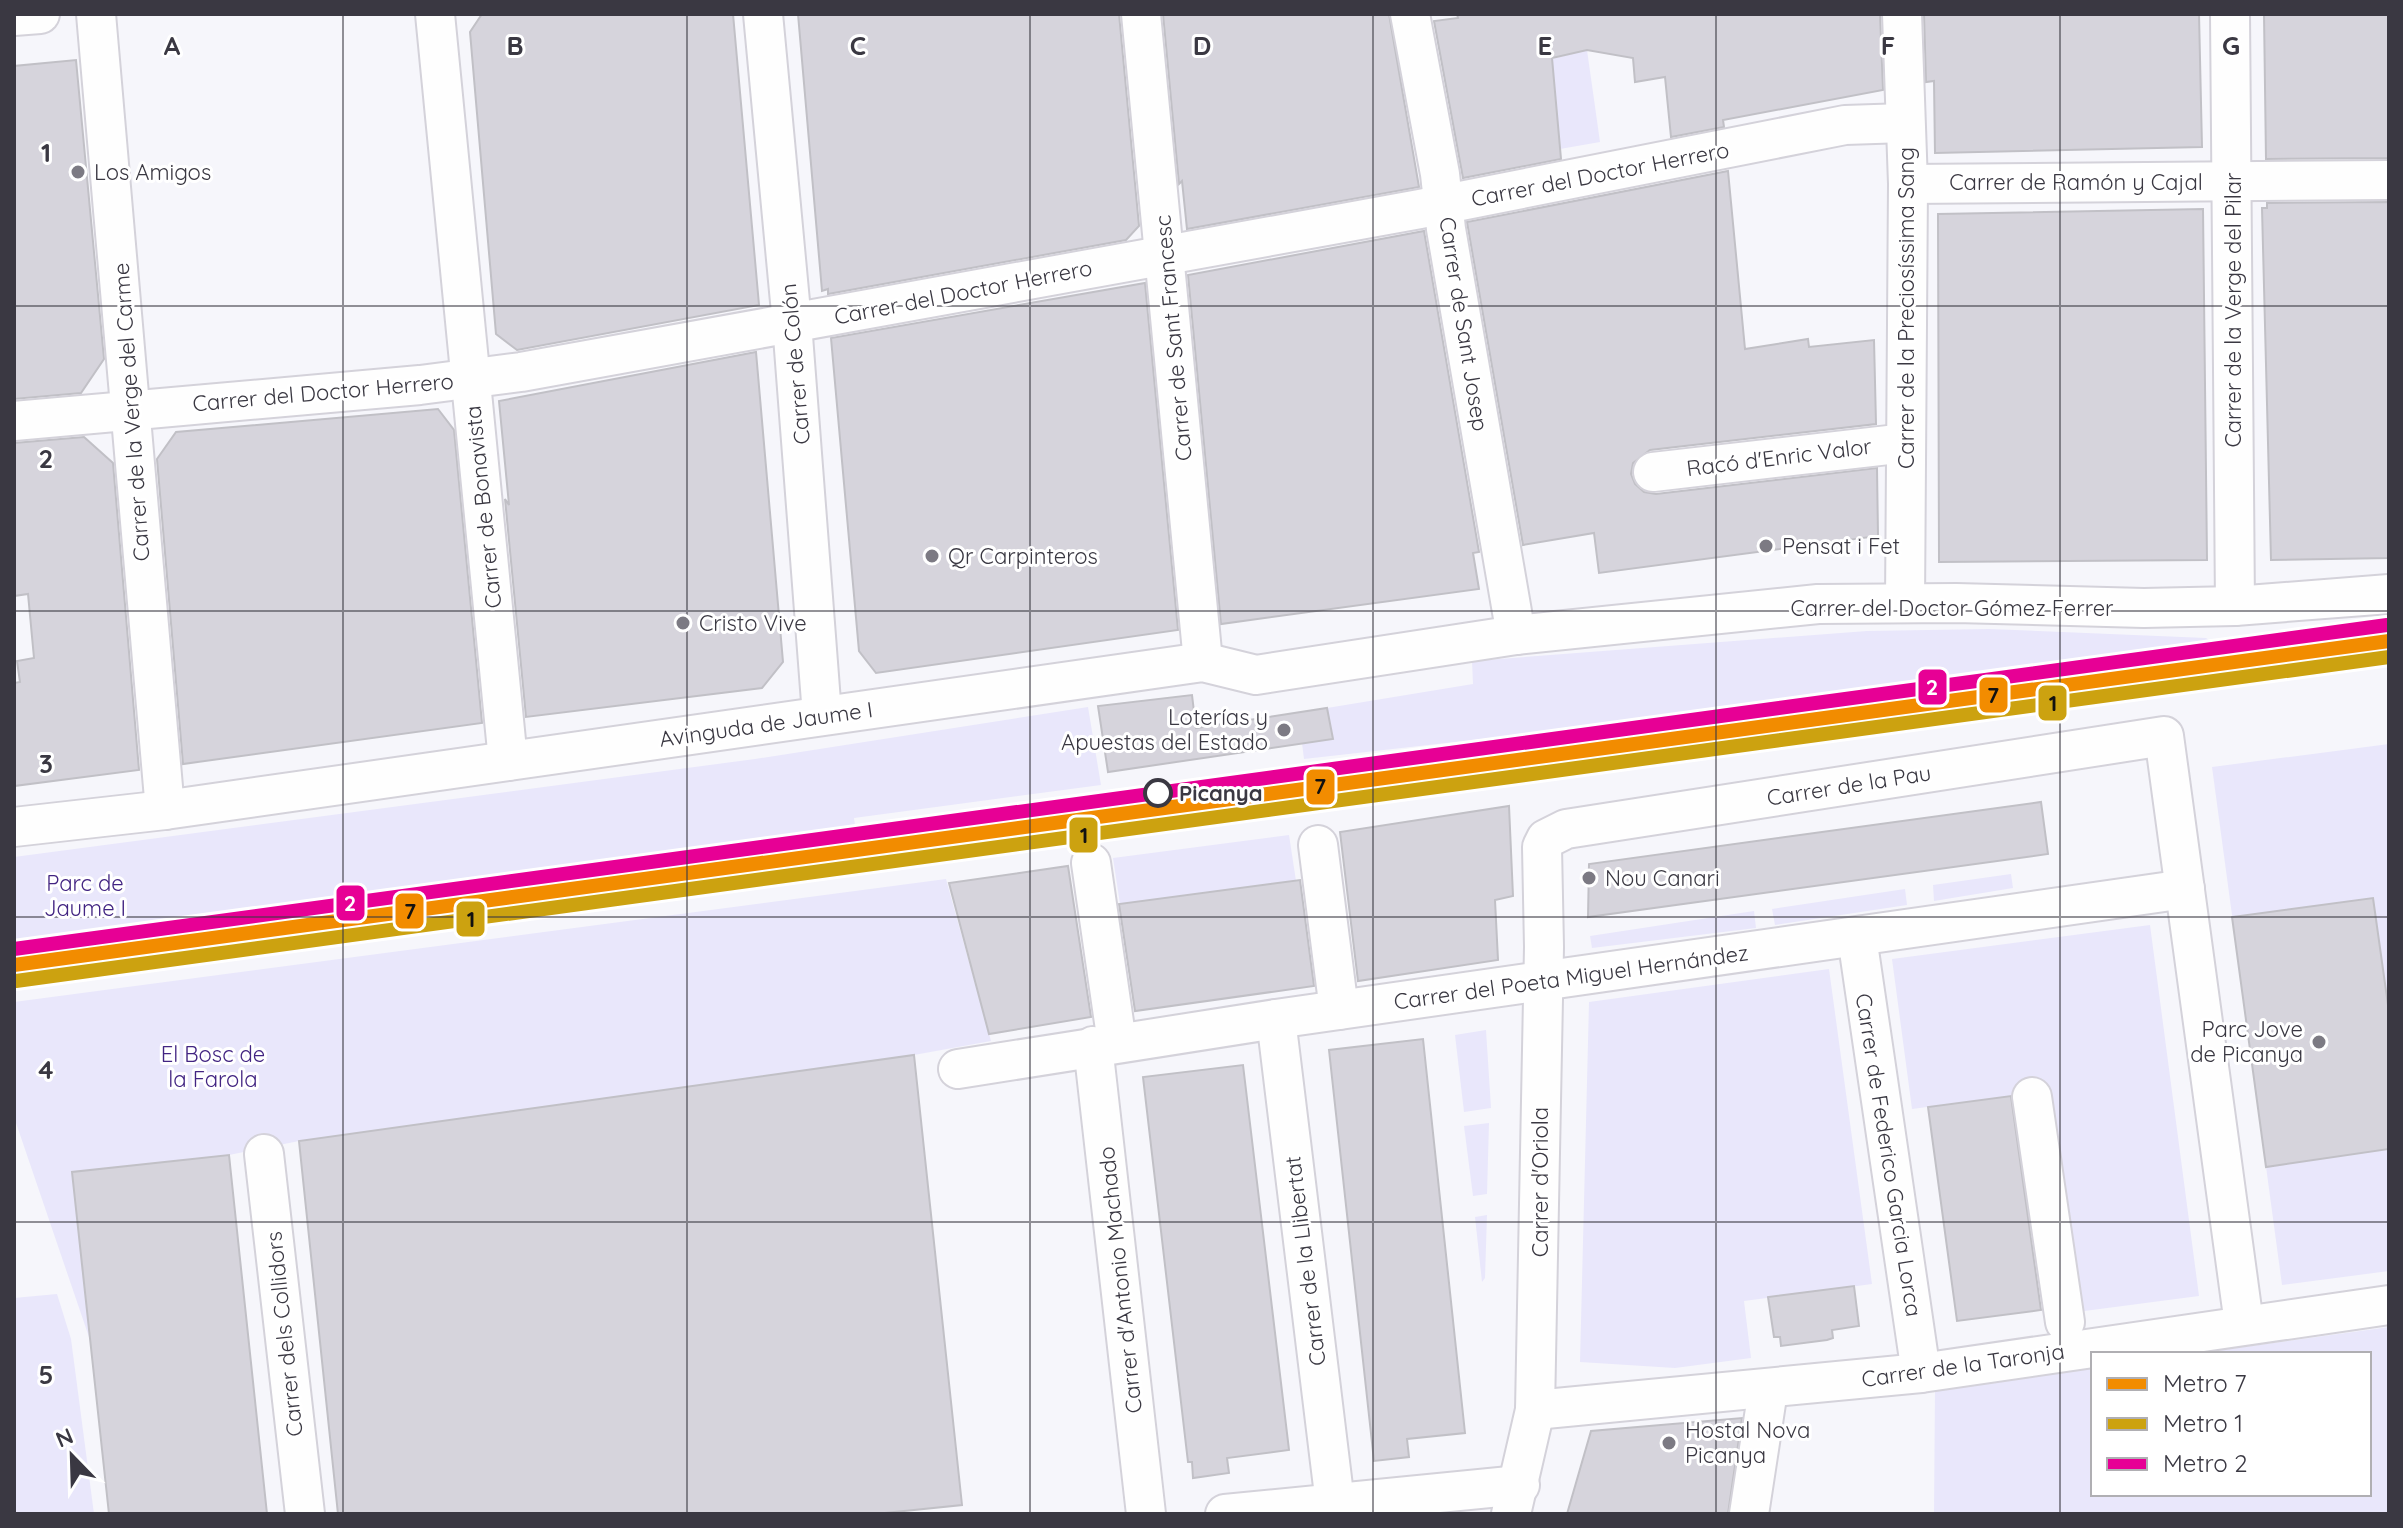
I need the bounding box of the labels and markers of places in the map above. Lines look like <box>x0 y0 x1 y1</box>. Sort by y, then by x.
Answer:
place label: Los Amigos <box>94 158 211 186</box>
marker: Los Amigos <box>69 163 87 181</box>
place label: Pensat i Fet <box>1782 532 1900 560</box>
marker: Pensat i Fet <box>1757 537 1775 555</box>
place label: Qr Carpinteros <box>948 542 1098 570</box>
marker: Qr Carpinteros <box>923 547 941 565</box>
place label: Cristo Vive <box>699 609 807 637</box>
marker: Cristo Vive <box>674 614 692 632</box>
place label: Loterías y Apuestas del Estado <box>1061 703 1268 756</box>
marker: Loterías y Apuestas del Estado <box>1275 721 1293 739</box>
marker: Picanya <box>1144 779 1172 807</box>
place label: Picanya <box>1179 779 1262 807</box>
place label: Nou Canari <box>1605 864 1720 892</box>
marker: Nou Canari <box>1580 869 1598 887</box>
place label: Parc Jove de Picanya <box>2190 1015 2303 1068</box>
marker: Parc Jove de Picanya <box>2310 1033 2328 1051</box>
place label: Hostal Nova Picanya <box>1685 1416 1810 1469</box>
marker: Hostal Nova Picanya <box>1660 1434 1678 1452</box>

